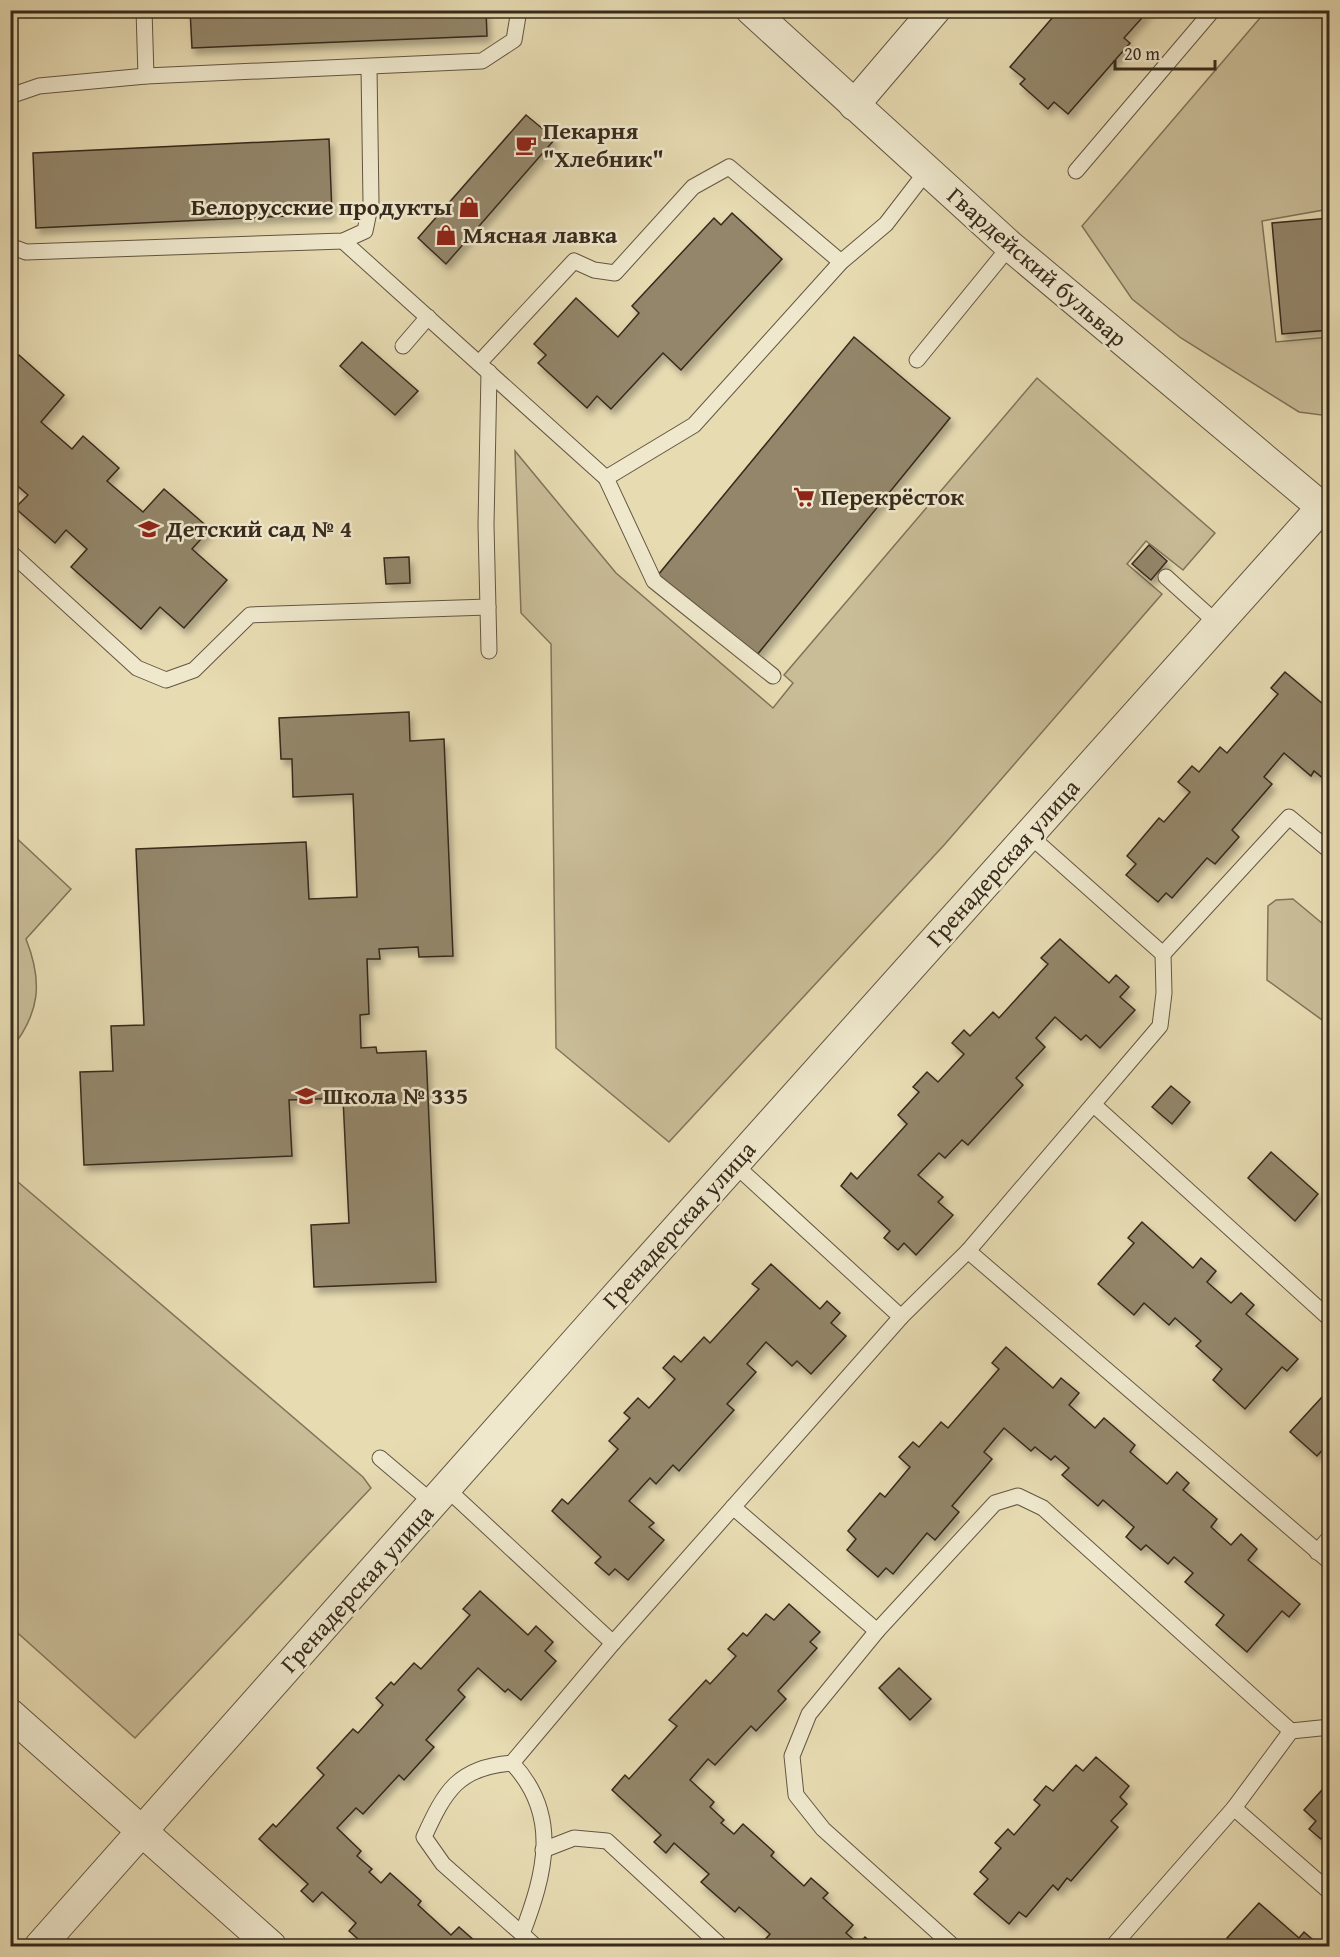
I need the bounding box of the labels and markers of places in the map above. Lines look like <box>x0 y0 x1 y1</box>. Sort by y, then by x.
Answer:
place label: Пекарня "Хлебник" <box>543 113 664 176</box>
cafe icon: Пекарня "Хлебник" <box>514 133 538 157</box>
place label: Белорусские продукты <box>191 189 452 224</box>
shop icon: Белорусские продукты <box>457 195 481 219</box>
place label: Мясная лавка <box>463 217 618 252</box>
shop icon: Мясная лавка <box>434 223 458 247</box>
place label: Перекрёсток <box>821 479 964 514</box>
supermarket icon: Перекрёсток <box>792 485 816 509</box>
place label: Детский сад № 4 <box>165 511 352 546</box>
school or university icon: Детский сад № 4 <box>137 517 161 541</box>
place label: Школа № 335 <box>323 1078 468 1113</box>
school or university icon: Школа № 335 <box>294 1084 318 1108</box>

